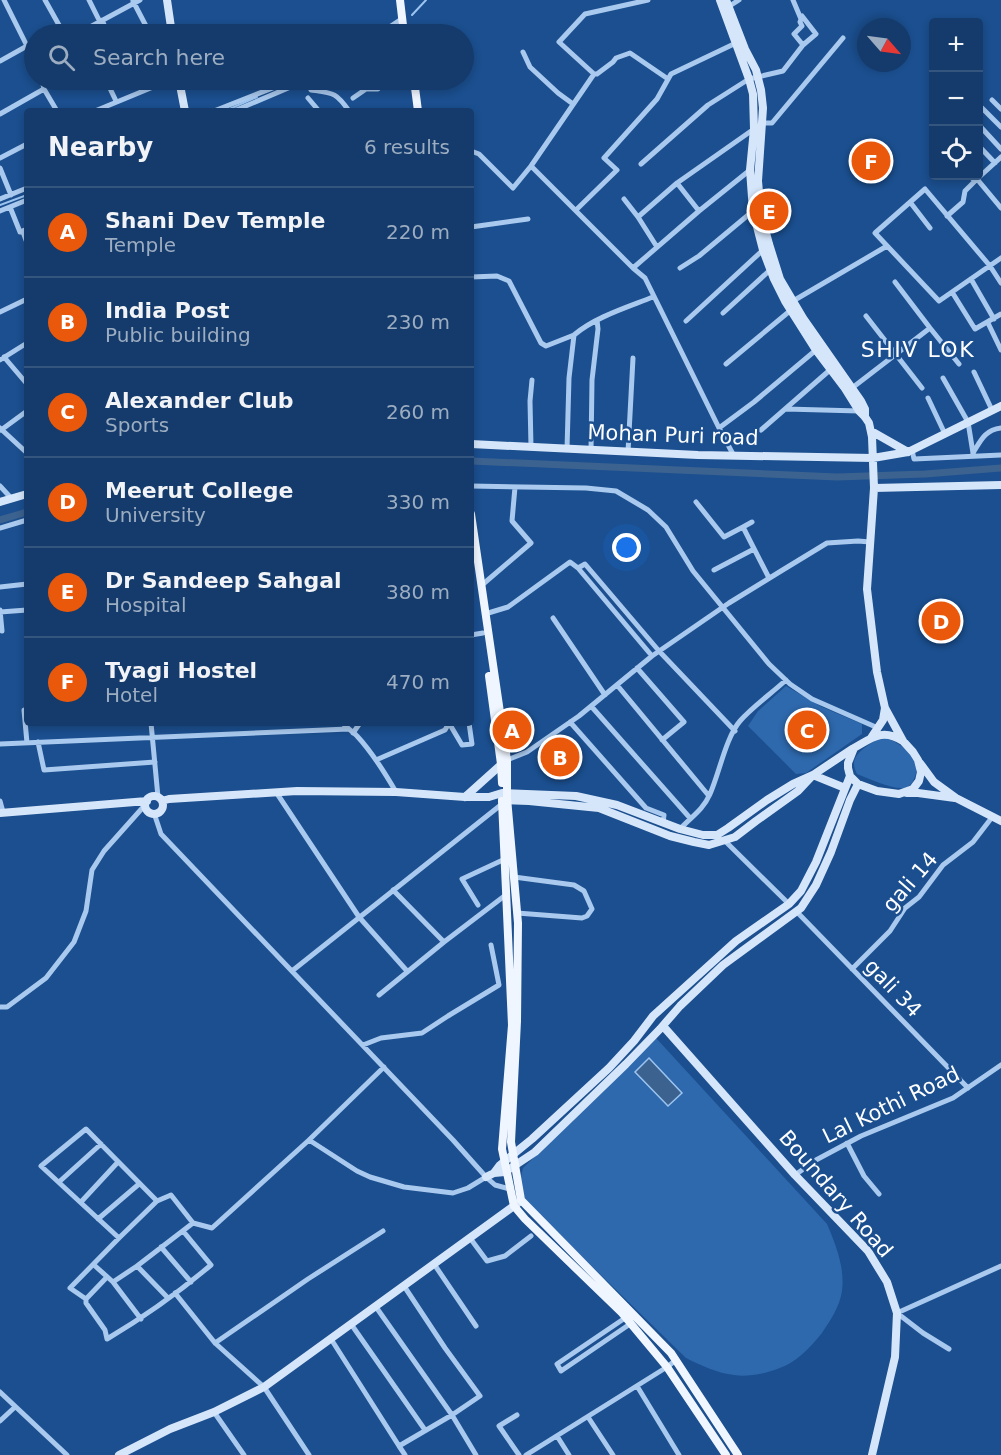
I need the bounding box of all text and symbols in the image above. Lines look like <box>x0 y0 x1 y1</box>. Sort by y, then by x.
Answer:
north arrow <box>857 18 911 72</box>
map controls <box>929 18 983 180</box>
button: + <box>929 18 983 72</box>
search box <box>24 24 474 90</box>
icon: search <box>45 41 78 74</box>
text: Search here <box>93 45 225 70</box>
button: − <box>929 72 983 126</box>
button: locate <box>929 126 983 180</box>
text: Nearby <box>48 132 153 162</box>
text: 6 results <box>364 135 450 159</box>
pin: F <box>852 138 890 184</box>
pin: E <box>750 188 788 234</box>
text: Shani Dev Temple <box>105 208 326 233</box>
text: A <box>60 220 75 244</box>
text: 220 m <box>386 220 450 244</box>
text: Temple <box>105 233 176 257</box>
text: India Post <box>105 298 230 323</box>
text: B <box>60 310 75 334</box>
text: 230 m <box>386 310 450 334</box>
text: Public building <box>105 323 251 347</box>
district label: SHIV LOK <box>861 337 975 362</box>
text: Alexander Club <box>105 388 293 413</box>
text: C <box>60 400 75 424</box>
text: 260 m <box>386 400 450 424</box>
text: Sports <box>105 413 169 437</box>
street label: Mohan Puri road <box>587 420 759 450</box>
text: Meerut College <box>105 478 293 503</box>
text: D <box>59 490 76 514</box>
text: 330 m <box>386 490 450 514</box>
text: University <box>105 503 206 527</box>
your location <box>612 533 641 562</box>
text: Dr Sandeep Sahgal <box>105 568 342 593</box>
text: E <box>61 580 74 604</box>
text: 380 m <box>386 580 450 604</box>
text: Hospital <box>105 593 187 617</box>
pin: D <box>922 598 960 644</box>
text: Tyagi Hostel <box>105 658 257 683</box>
text: F <box>61 670 74 694</box>
text: 470 m <box>386 670 450 694</box>
text: Hotel <box>105 683 158 707</box>
pin: A <box>492 708 532 752</box>
pin: C <box>788 708 826 752</box>
pin: B <box>540 734 580 780</box>
street label: gali 14 <box>878 847 942 917</box>
street label: gali 34 <box>860 954 926 1022</box>
street label: Lal Kothi Road <box>819 1061 963 1149</box>
street label: Boundary Road <box>774 1126 898 1262</box>

